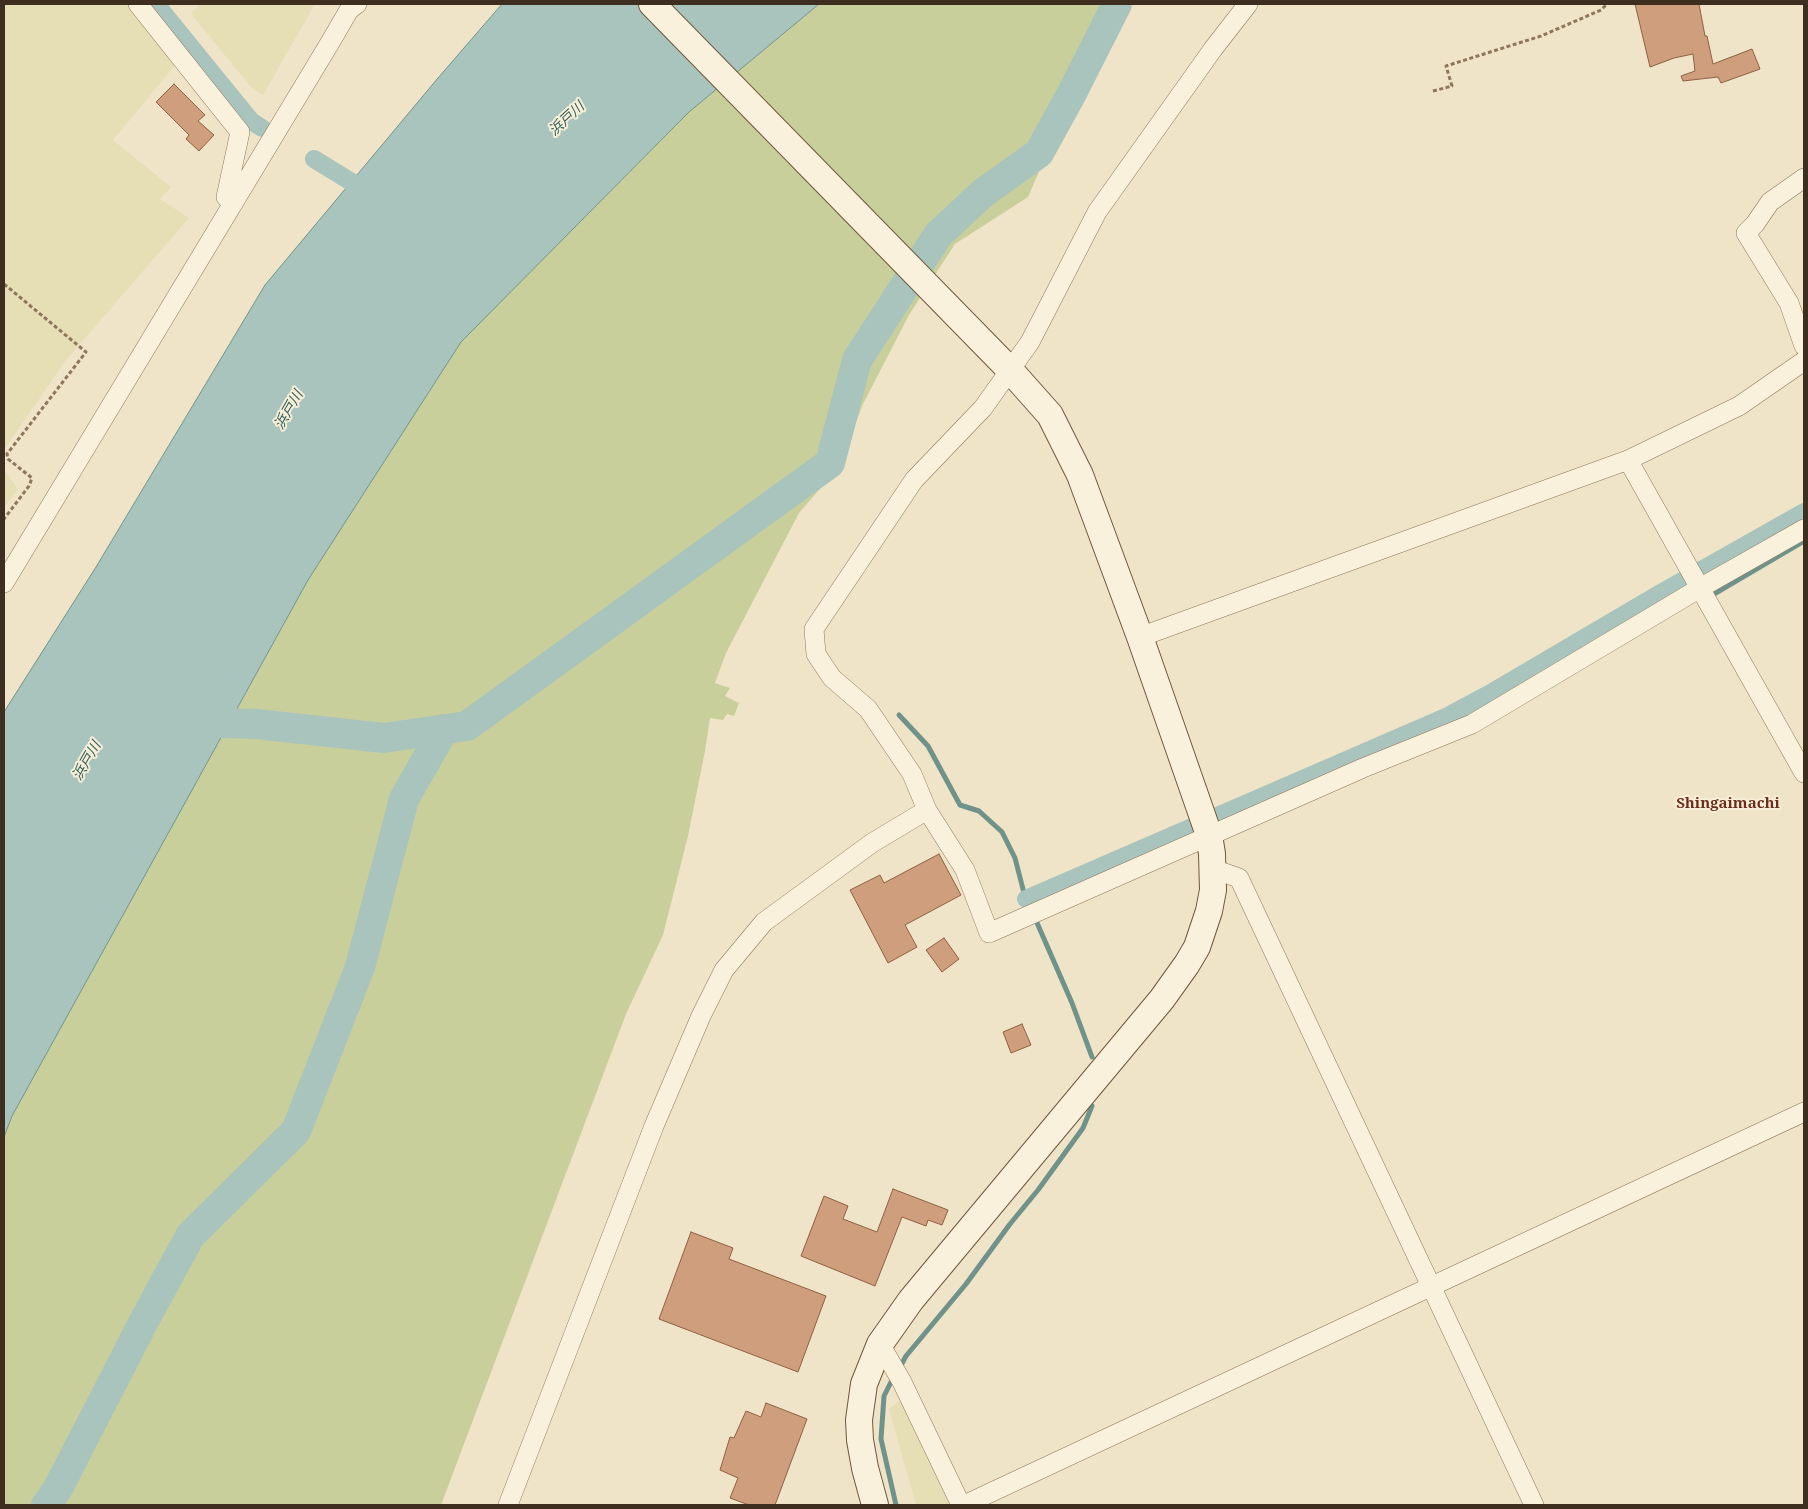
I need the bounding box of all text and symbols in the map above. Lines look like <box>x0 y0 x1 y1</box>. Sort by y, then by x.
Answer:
water label: 浜戸川 <box>546 99 588 139</box>
water label: 浜戸川 <box>271 388 307 432</box>
water label: 浜戸川 <box>69 739 105 783</box>
district label: Shingaimachi <box>1676 795 1780 813</box>

